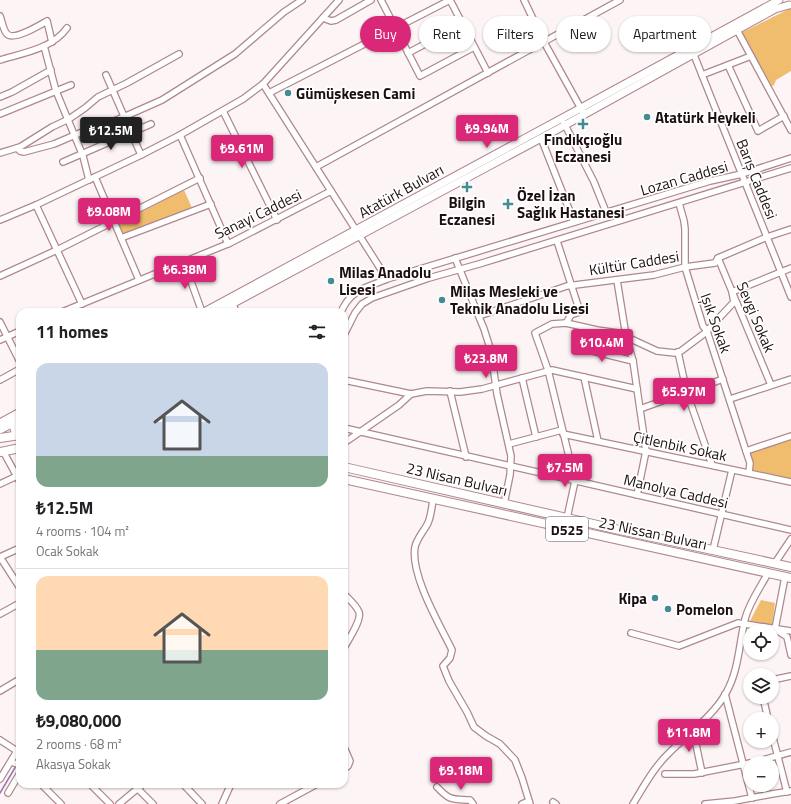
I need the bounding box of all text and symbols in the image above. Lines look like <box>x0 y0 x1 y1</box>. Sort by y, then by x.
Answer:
chip: Buy <box>360 16 411 52</box>
chip: Rent <box>419 16 475 52</box>
chip: Filters <box>483 16 548 52</box>
chip: New <box>556 16 611 52</box>
chip: Apartment <box>619 16 711 52</box>
place label: Gümüşkesen Cami <box>296 82 415 105</box>
marker: Gümüşkesen Cami <box>283 88 293 98</box>
place label: Atatürk Heykeli <box>655 106 756 129</box>
marker: Atatürk Heykeli <box>642 112 652 122</box>
pin: ₺9.94M <box>454 115 520 149</box>
pin: ₺12.5M <box>78 117 144 151</box>
text: ₺9.94M <box>465 118 509 138</box>
marker: Fındıkçıoğlu Eczanesi <box>578 119 588 129</box>
text: ₺12.5M <box>89 120 133 140</box>
place label: Fındıkçıoğlu Eczanesi <box>544 128 622 168</box>
pin: ₺9.61M <box>209 135 275 169</box>
street label: Barış Caddesi <box>730 135 784 223</box>
text: ₺9.61M <box>220 138 264 158</box>
street label: Lozan Caddesi <box>638 155 730 201</box>
street label: Atatürk Bulvarı <box>354 158 448 224</box>
marker: Bilgin Eczanesi <box>462 182 472 192</box>
street label: Sanayi Caddesi <box>211 183 305 245</box>
place label: Özel İzan Sağlık Hastanesi <box>517 184 625 224</box>
place label: Bilgin Eczanesi <box>439 191 495 231</box>
pin: ₺9.08M <box>76 198 142 232</box>
marker: Özel İzan Sağlık Hastanesi <box>502 198 514 210</box>
text: ₺9.08M <box>87 201 131 221</box>
street label: Kültür Caddesi <box>587 245 681 281</box>
pin: ₺6.38M <box>152 256 218 290</box>
text: ₺6.38M <box>163 259 207 279</box>
place label: Milas Anadolu Lisesi <box>339 261 431 301</box>
marker: Milas Anadolu Lisesi <box>326 276 336 286</box>
street label: Sevgi Sokak <box>731 278 781 356</box>
place label: Milas Mesleki ve Teknik Anadolu Lisesi <box>450 280 589 320</box>
street label: Işık Sokak <box>695 290 737 356</box>
marker: Milas Mesleki ve Teknik Anadolu Lisesi <box>437 295 447 305</box>
text: 11 homes <box>36 319 108 345</box>
icon: filters <box>306 321 328 343</box>
pin: ₺10.4M <box>569 329 635 363</box>
text: ₺10.4M <box>580 332 624 352</box>
pin: ₺23.8M <box>453 345 519 379</box>
text: ₺23.8M <box>464 348 508 368</box>
pin: ₺5.97M <box>651 378 717 412</box>
text: ₺5.97M <box>662 381 706 401</box>
icon: home <box>146 389 218 461</box>
street label: Çitlenbik Sokak <box>631 425 729 467</box>
pin: ₺7.5M <box>537 454 593 488</box>
street label: 23 Nisan Bulvarı <box>404 456 510 502</box>
text: ₺7.5M <box>547 457 583 477</box>
street label: Manolya Caddesi <box>621 468 731 514</box>
text: ₺12.5M <box>36 495 93 521</box>
street label: 23 Nissan Bulvarı <box>597 510 709 556</box>
road number: D525 <box>546 517 588 541</box>
text: 4 rooms · 104 m² <box>36 521 129 541</box>
text: Ocak Sokak <box>36 541 99 561</box>
place label: Kipa <box>618 587 647 610</box>
marker: Kipa <box>650 593 660 603</box>
place label: Pomelon <box>676 598 733 621</box>
icon: home <box>146 602 218 674</box>
marker: Pomelon <box>663 604 673 614</box>
map controls <box>743 624 779 792</box>
button: locate <box>743 624 779 660</box>
button: layers <box>743 668 779 704</box>
text: ₺9,080,000 <box>36 708 121 734</box>
button: + <box>743 712 779 748</box>
pin: ₺11.8M <box>656 719 722 753</box>
text: ₺11.8M <box>667 722 711 742</box>
text: 2 rooms · 68 m² <box>36 734 122 754</box>
text: Akasya Sokak <box>36 754 111 774</box>
button: − <box>743 756 779 792</box>
pin: ₺9.18M <box>428 757 494 791</box>
text: ₺9.18M <box>439 760 483 780</box>

